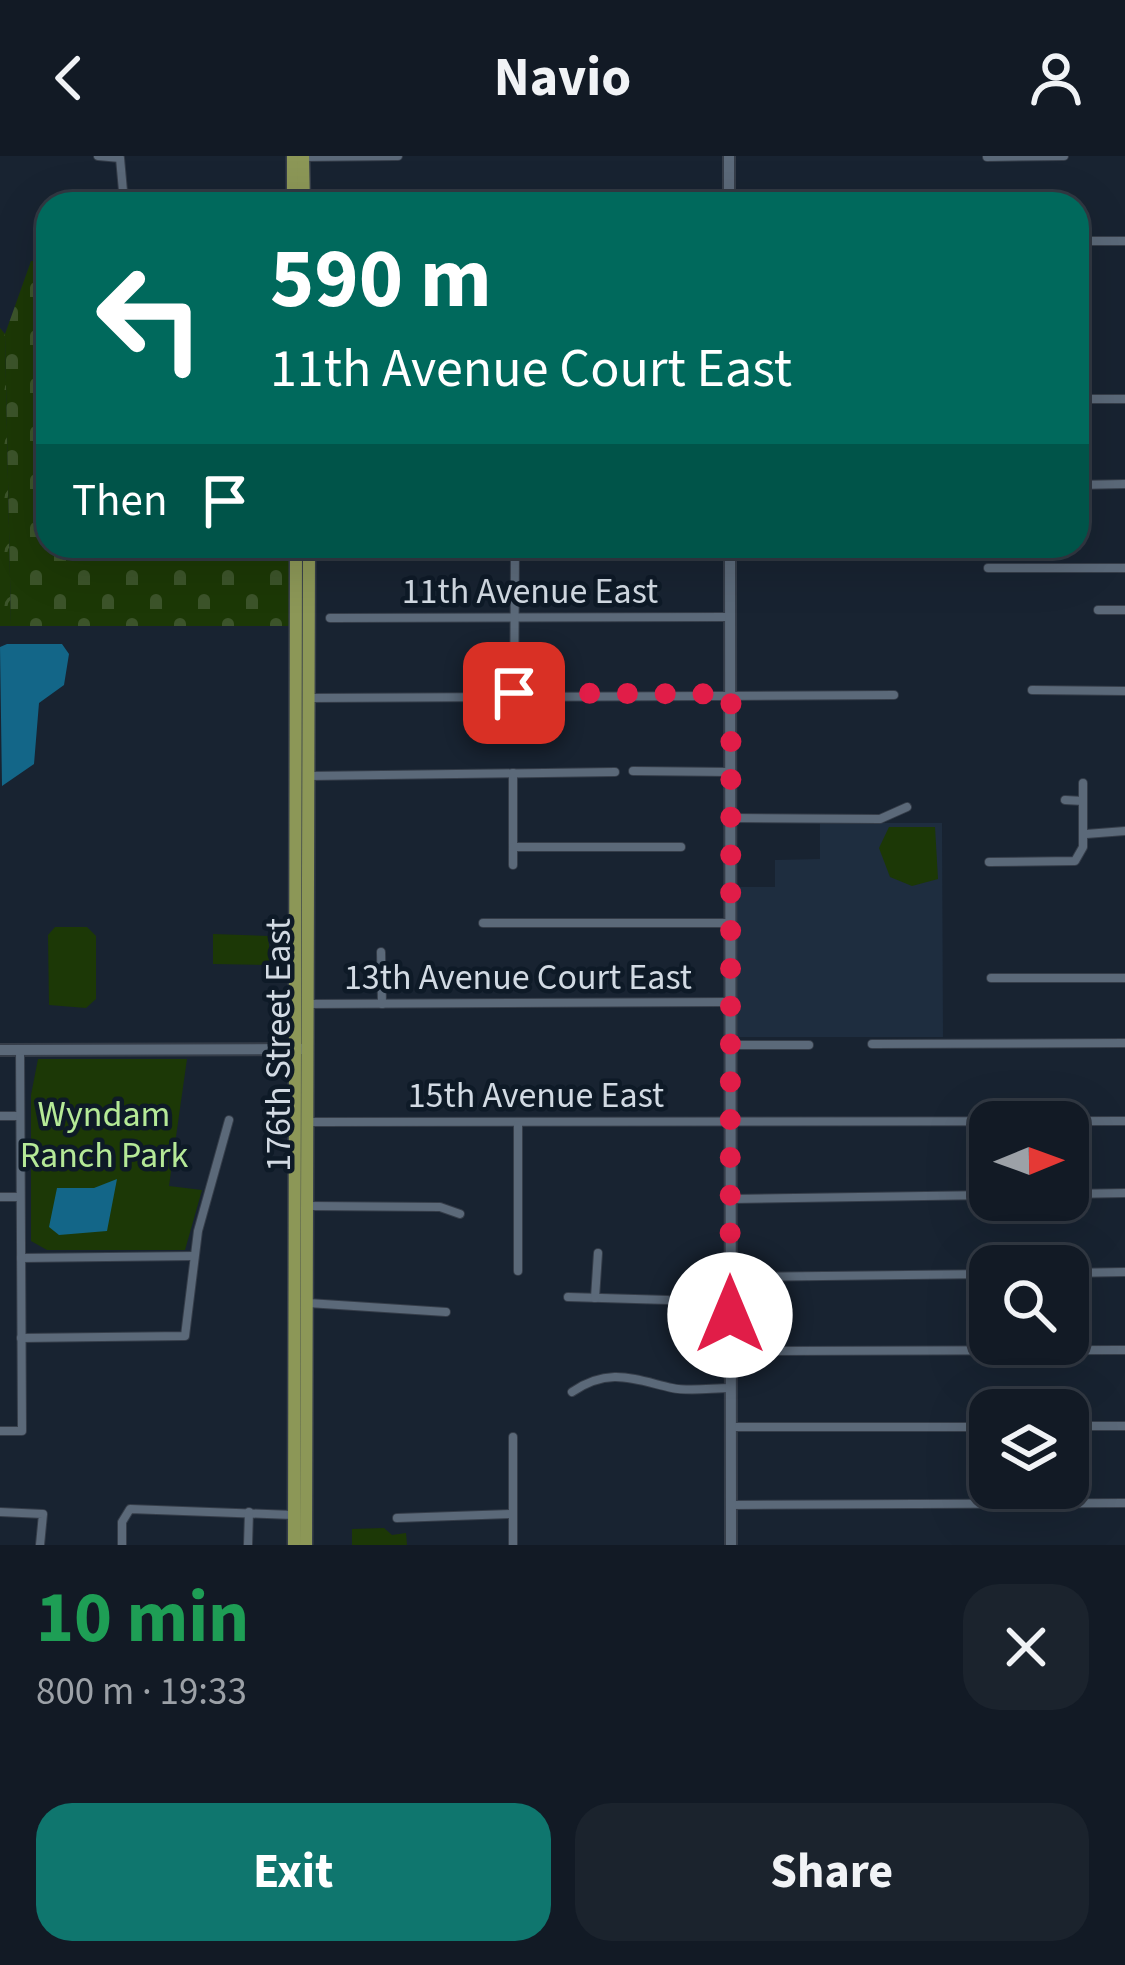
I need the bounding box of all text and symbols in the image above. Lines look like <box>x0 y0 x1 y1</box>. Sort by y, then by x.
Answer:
text: Navio <box>494 40 631 117</box>
icon: back <box>36 45 102 111</box>
icon: person <box>1023 45 1089 111</box>
text: 590 m <box>270 220 492 340</box>
icon: left <box>72 240 228 396</box>
text: 11th Avenue Court East <box>270 331 792 408</box>
icon: arrive <box>192 468 258 534</box>
text: Then <box>72 469 168 533</box>
street label: 11th Avenue East <box>402 566 658 617</box>
pin <box>463 642 565 744</box>
icon: arrive <box>481 660 547 726</box>
street label: 176th Street East <box>253 918 304 1172</box>
street label: 13th Avenue Court East <box>344 952 692 1003</box>
street label: 15th Avenue East <box>408 1070 664 1121</box>
park label: Wyndam Ranch Park <box>20 1089 189 1181</box>
north arrow <box>969 1101 1089 1221</box>
map controls <box>969 1101 1089 1509</box>
button: search <box>969 1245 1089 1365</box>
position arrow <box>667 1252 793 1378</box>
button: layers <box>969 1389 1089 1509</box>
text: 10 min <box>36 1567 249 1670</box>
button: close <box>963 1584 1089 1710</box>
text: 800 m · 19:33 <box>36 1664 247 1720</box>
button: Exit <box>36 1803 551 1941</box>
button: Share <box>575 1803 1089 1941</box>

